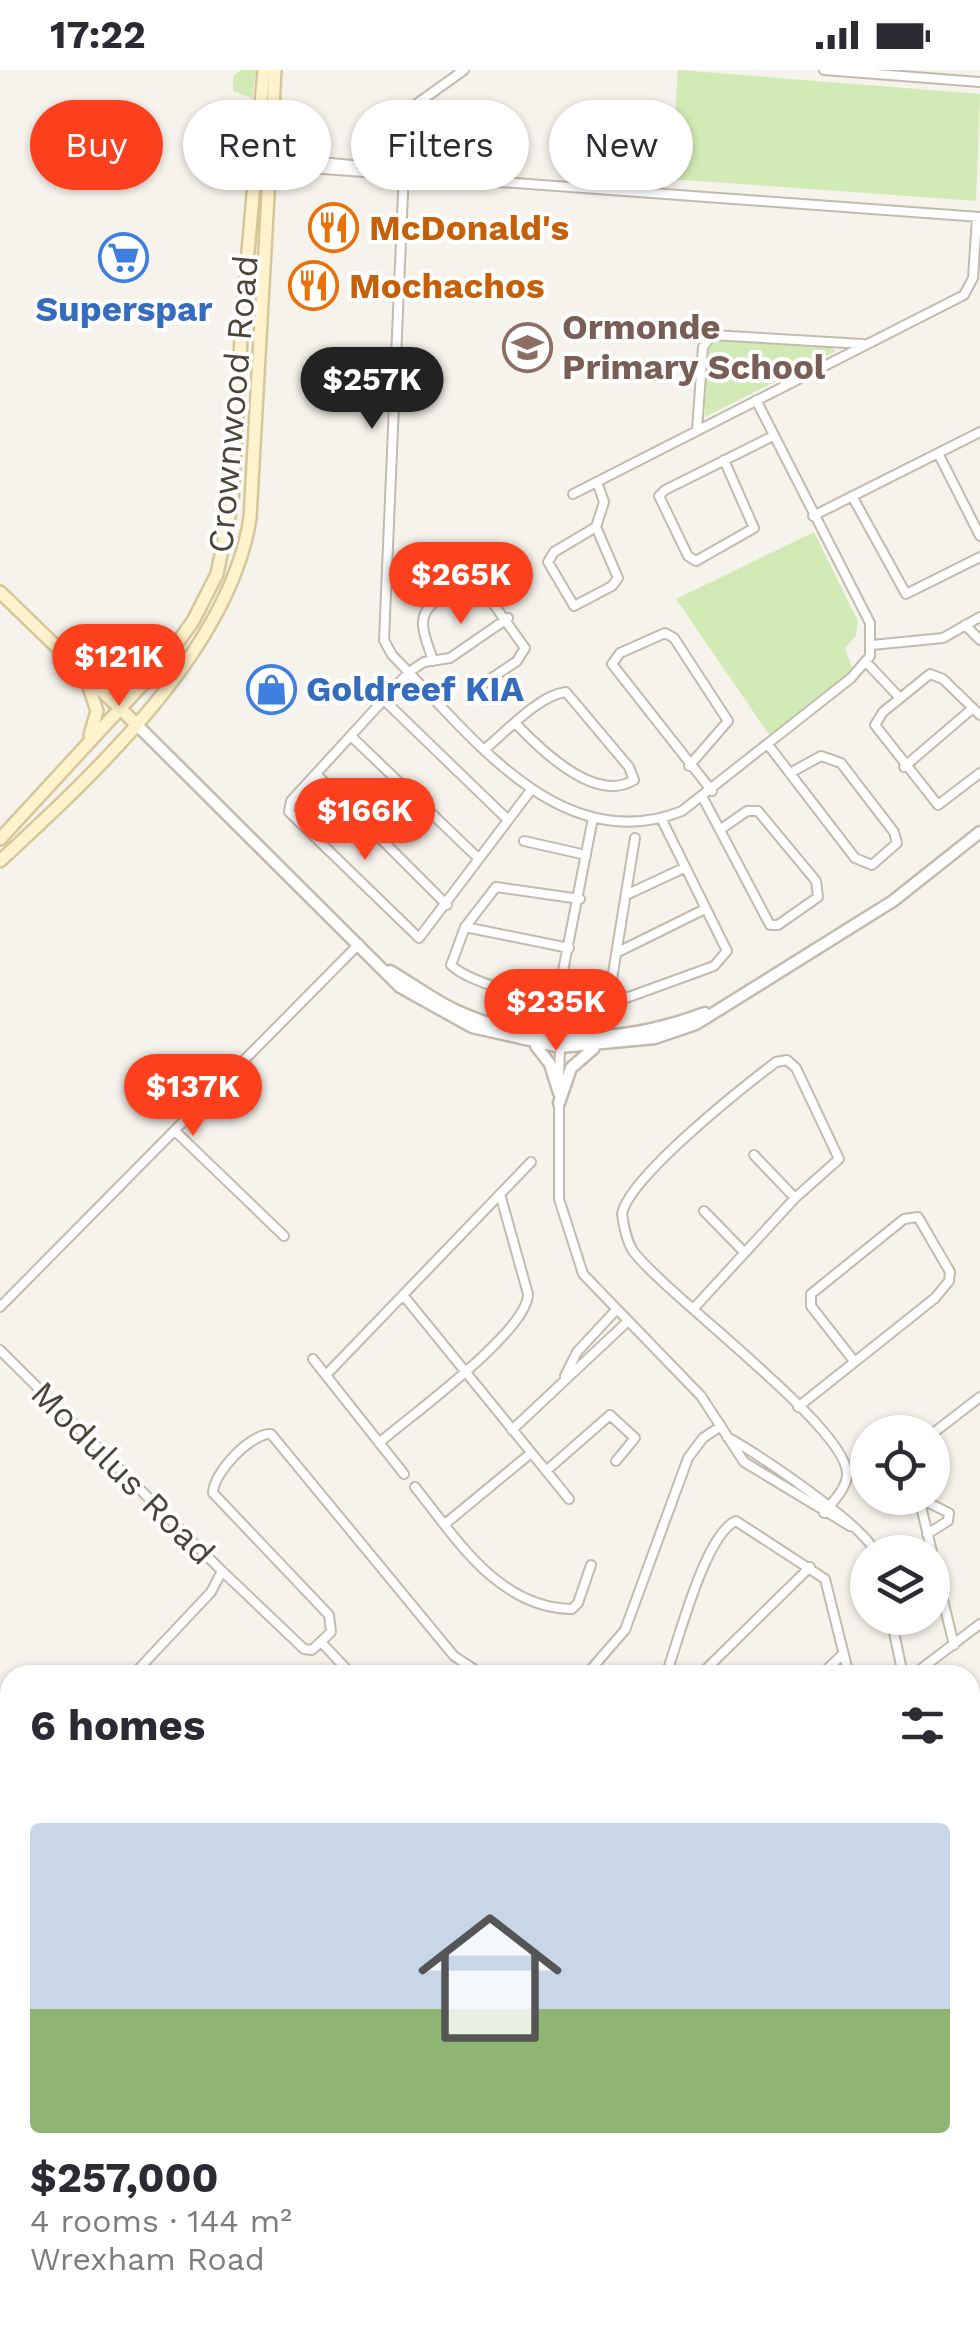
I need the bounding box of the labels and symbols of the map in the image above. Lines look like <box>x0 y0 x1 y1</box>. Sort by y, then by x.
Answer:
restaurant icon: McDonald's <box>308 202 360 254</box>
place label: McDonald's <box>369 207 569 249</box>
supermarket icon: Superspar <box>98 231 150 283</box>
street label: Crownwood Road <box>199 253 267 555</box>
restaurant icon: Mochachos <box>288 260 340 312</box>
place label: Mochachos <box>349 265 545 307</box>
place label: Superspar <box>36 288 212 330</box>
place label: Ormonde Primary School <box>562 306 826 388</box>
school or university icon: Ormonde Primary School <box>501 321 553 373</box>
pin: $257K <box>302 347 442 432</box>
pin: $265K <box>391 542 531 627</box>
pin: $121K <box>49 624 189 709</box>
shop icon: Goldreef KIA <box>245 663 297 715</box>
place label: Goldreef KIA <box>306 668 524 710</box>
pin: $166K <box>295 778 435 863</box>
pin: $235K <box>486 969 626 1054</box>
pin: $137K <box>123 1054 263 1139</box>
street label: Modulus Road <box>22 1372 224 1574</box>

